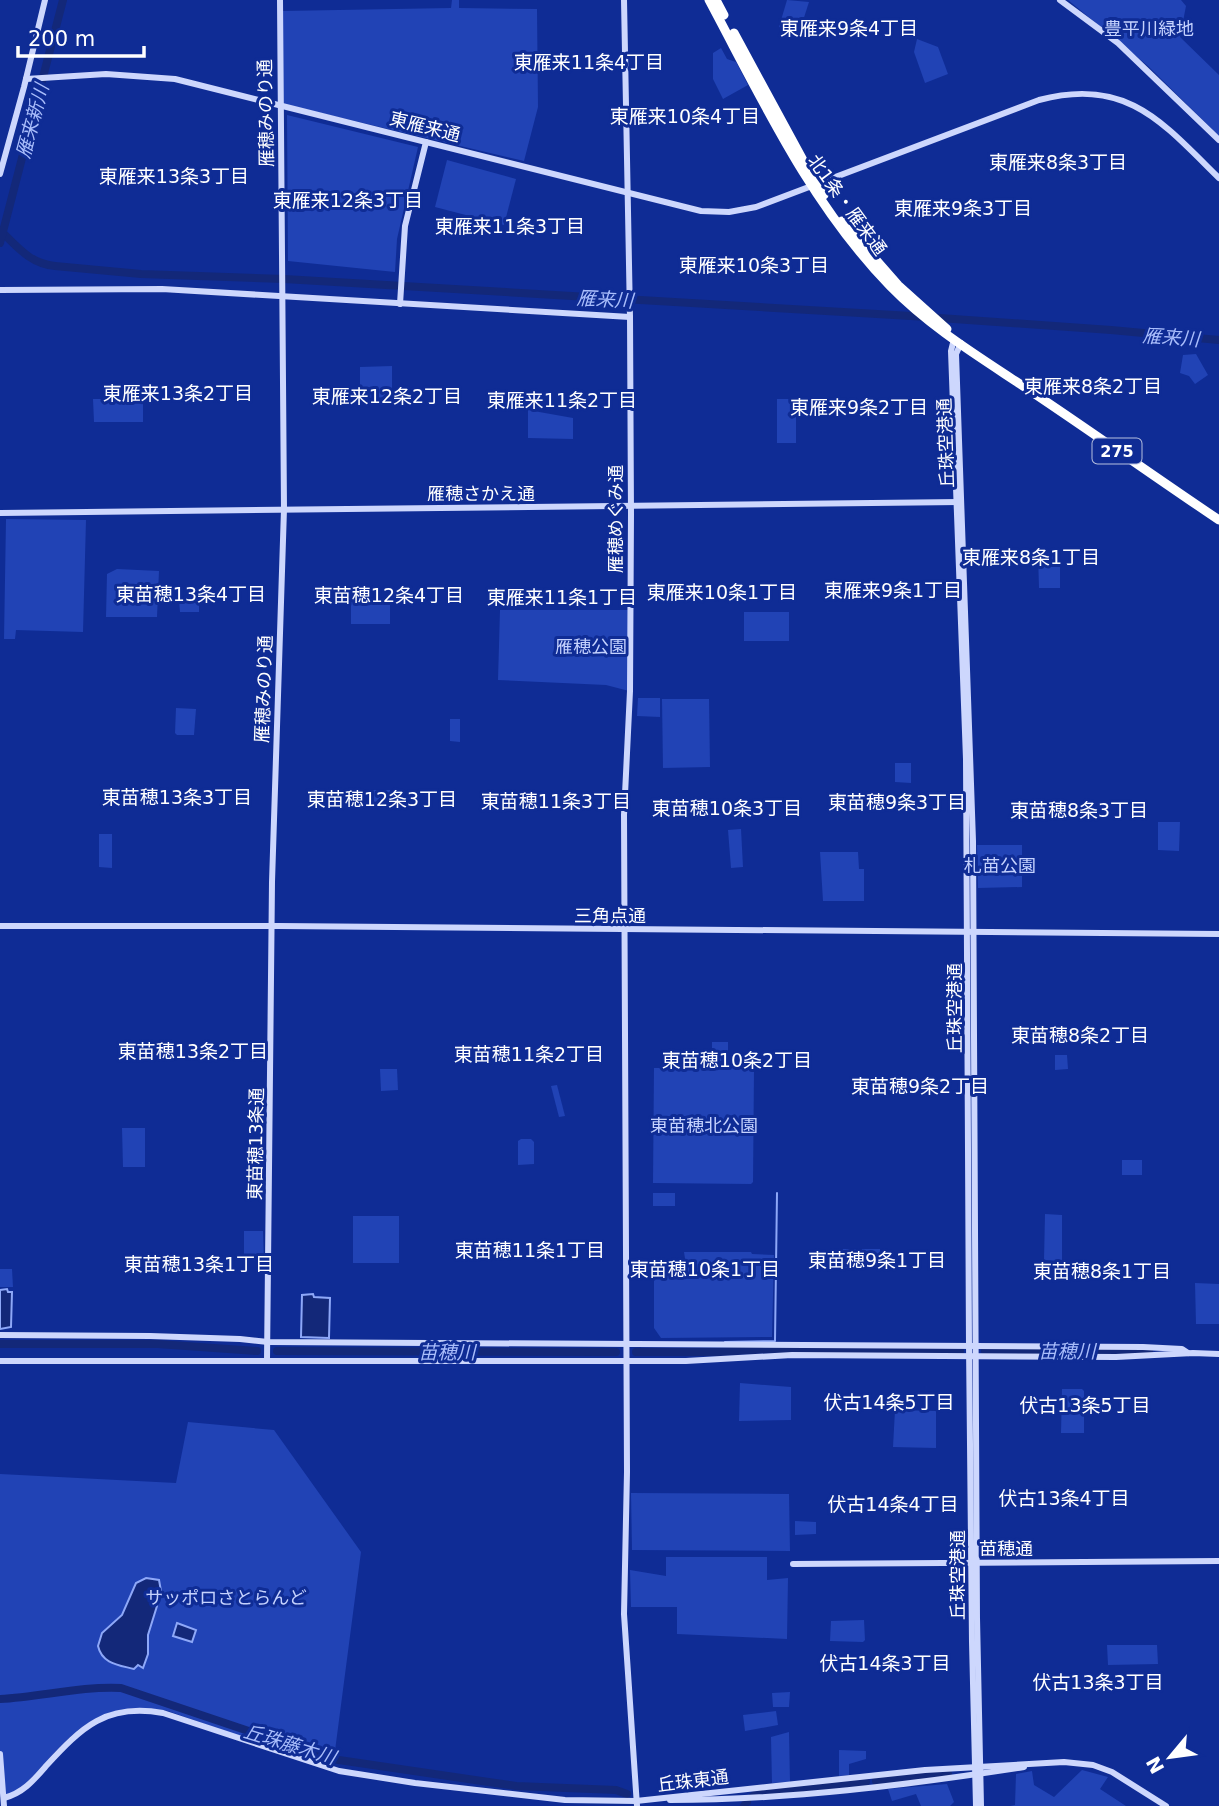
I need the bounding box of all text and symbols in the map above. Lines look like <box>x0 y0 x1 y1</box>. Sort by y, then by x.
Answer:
scale bar <box>18 14 144 58</box>
district label: 東雁来9条4丁目 <box>780 17 918 39</box>
park label: 豊平川緑地 <box>1104 18 1194 39</box>
text: 200 m <box>28 27 95 51</box>
district label: 東雁来11条4丁目 <box>514 51 664 73</box>
street label: 雁穂みのり通 <box>254 59 277 167</box>
water label: 雁来新川 <box>12 80 53 161</box>
district label: 東雁来10条4丁目 <box>610 105 760 127</box>
street label: 東雁来通 <box>388 108 463 145</box>
street label: 北1条・雁来通 <box>804 150 891 259</box>
district label: 東雁来8条3丁目 <box>989 151 1127 173</box>
district label: 東雁来13条3丁目 <box>99 165 249 187</box>
district label: 東雁来12条3丁目 <box>273 189 423 211</box>
district label: 東雁来9条3丁目 <box>894 197 1032 219</box>
district label: 東雁来11条3丁目 <box>435 215 585 237</box>
district label: 東雁来10条3丁目 <box>679 254 829 276</box>
water label: 雁来川 <box>576 287 636 312</box>
water label: 雁来川 <box>1142 324 1202 350</box>
district label: 東雁来8条2丁目 <box>1024 375 1162 397</box>
district label: 東雁来13条2丁目 <box>103 382 253 404</box>
district label: 東雁来12条2丁目 <box>312 385 462 407</box>
district label: 東雁来11条2丁目 <box>487 389 637 411</box>
district label: 東雁来9条2丁目 <box>790 396 928 418</box>
street label: 丘珠空港通 <box>933 398 958 488</box>
road number: 275 <box>1092 438 1142 464</box>
street label: 雁穂めぐみ通 <box>605 465 626 573</box>
street label: 雁穂さかえ通 <box>427 483 535 504</box>
district label: 東雁来8条1丁目 <box>962 546 1100 568</box>
district label: 東雁来9条1丁目 <box>824 579 962 601</box>
district label: 東雁来10条1丁目 <box>647 581 797 603</box>
district label: 東苗穂13条4丁目 <box>116 583 266 605</box>
district label: 東苗穂12条4丁目 <box>314 584 464 606</box>
district label: 東雁来11条1丁目 <box>487 586 637 608</box>
street label: 雁穂みのり通 <box>251 635 276 743</box>
park label: 雁穂公園 <box>555 636 627 657</box>
district label: 東苗穂13条3丁目 <box>102 786 252 808</box>
district label: 東苗穂12条3丁目 <box>307 788 457 810</box>
district label: 東苗穂11条3丁目 <box>481 790 631 812</box>
district label: 東苗穂9条3丁目 <box>828 791 966 813</box>
district label: 東苗穂10条3丁目 <box>652 797 802 819</box>
district label: 東苗穂8条3丁目 <box>1010 799 1148 821</box>
park label: 札苗公園 <box>964 855 1036 876</box>
street label: 三角点通 <box>574 905 646 926</box>
street label: 丘珠空港通 <box>944 963 965 1053</box>
district label: 東苗穂8条2丁目 <box>1011 1024 1149 1046</box>
district label: 東苗穂13条2丁目 <box>118 1040 268 1062</box>
district label: 東苗穂11条2丁目 <box>454 1043 604 1065</box>
district label: 東苗穂10条2丁目 <box>662 1049 812 1071</box>
district label: 東苗穂9条2丁目 <box>851 1075 989 1097</box>
street label: 東苗穂13条通 <box>244 1087 267 1201</box>
park label: 東苗穂北公園 <box>650 1115 758 1136</box>
district label: 東苗穂11条1丁目 <box>455 1239 605 1261</box>
district label: 東苗穂9条1丁目 <box>808 1249 946 1271</box>
district label: 東苗穂13条1丁目 <box>124 1253 274 1275</box>
district label: 東苗穂10条1丁目 <box>630 1258 780 1280</box>
district label: 東苗穂8条1丁目 <box>1033 1260 1171 1282</box>
water label: 苗穂川 <box>1038 1340 1097 1362</box>
water label: 苗穂川 <box>418 1341 477 1363</box>
district label: 伏古14条5丁目 <box>823 1391 955 1413</box>
district label: 伏古13条5丁目 <box>1019 1394 1151 1416</box>
district label: 伏古13条4丁目 <box>998 1487 1130 1509</box>
district label: 伏古14条4丁目 <box>827 1493 959 1515</box>
street label: 丘珠空港通 <box>947 1530 968 1620</box>
street label: 苗穂通 <box>979 1538 1033 1559</box>
park label: サッポロさとらんど <box>145 1587 307 1608</box>
district label: 伏古14条3丁目 <box>819 1652 951 1674</box>
district label: 伏古13条3丁目 <box>1032 1671 1164 1693</box>
water label: 丘珠藤木川 <box>241 1720 341 1769</box>
north arrow <box>1135 1722 1205 1792</box>
text: N <box>1142 1753 1169 1778</box>
street label: 丘珠東通 <box>656 1766 730 1795</box>

